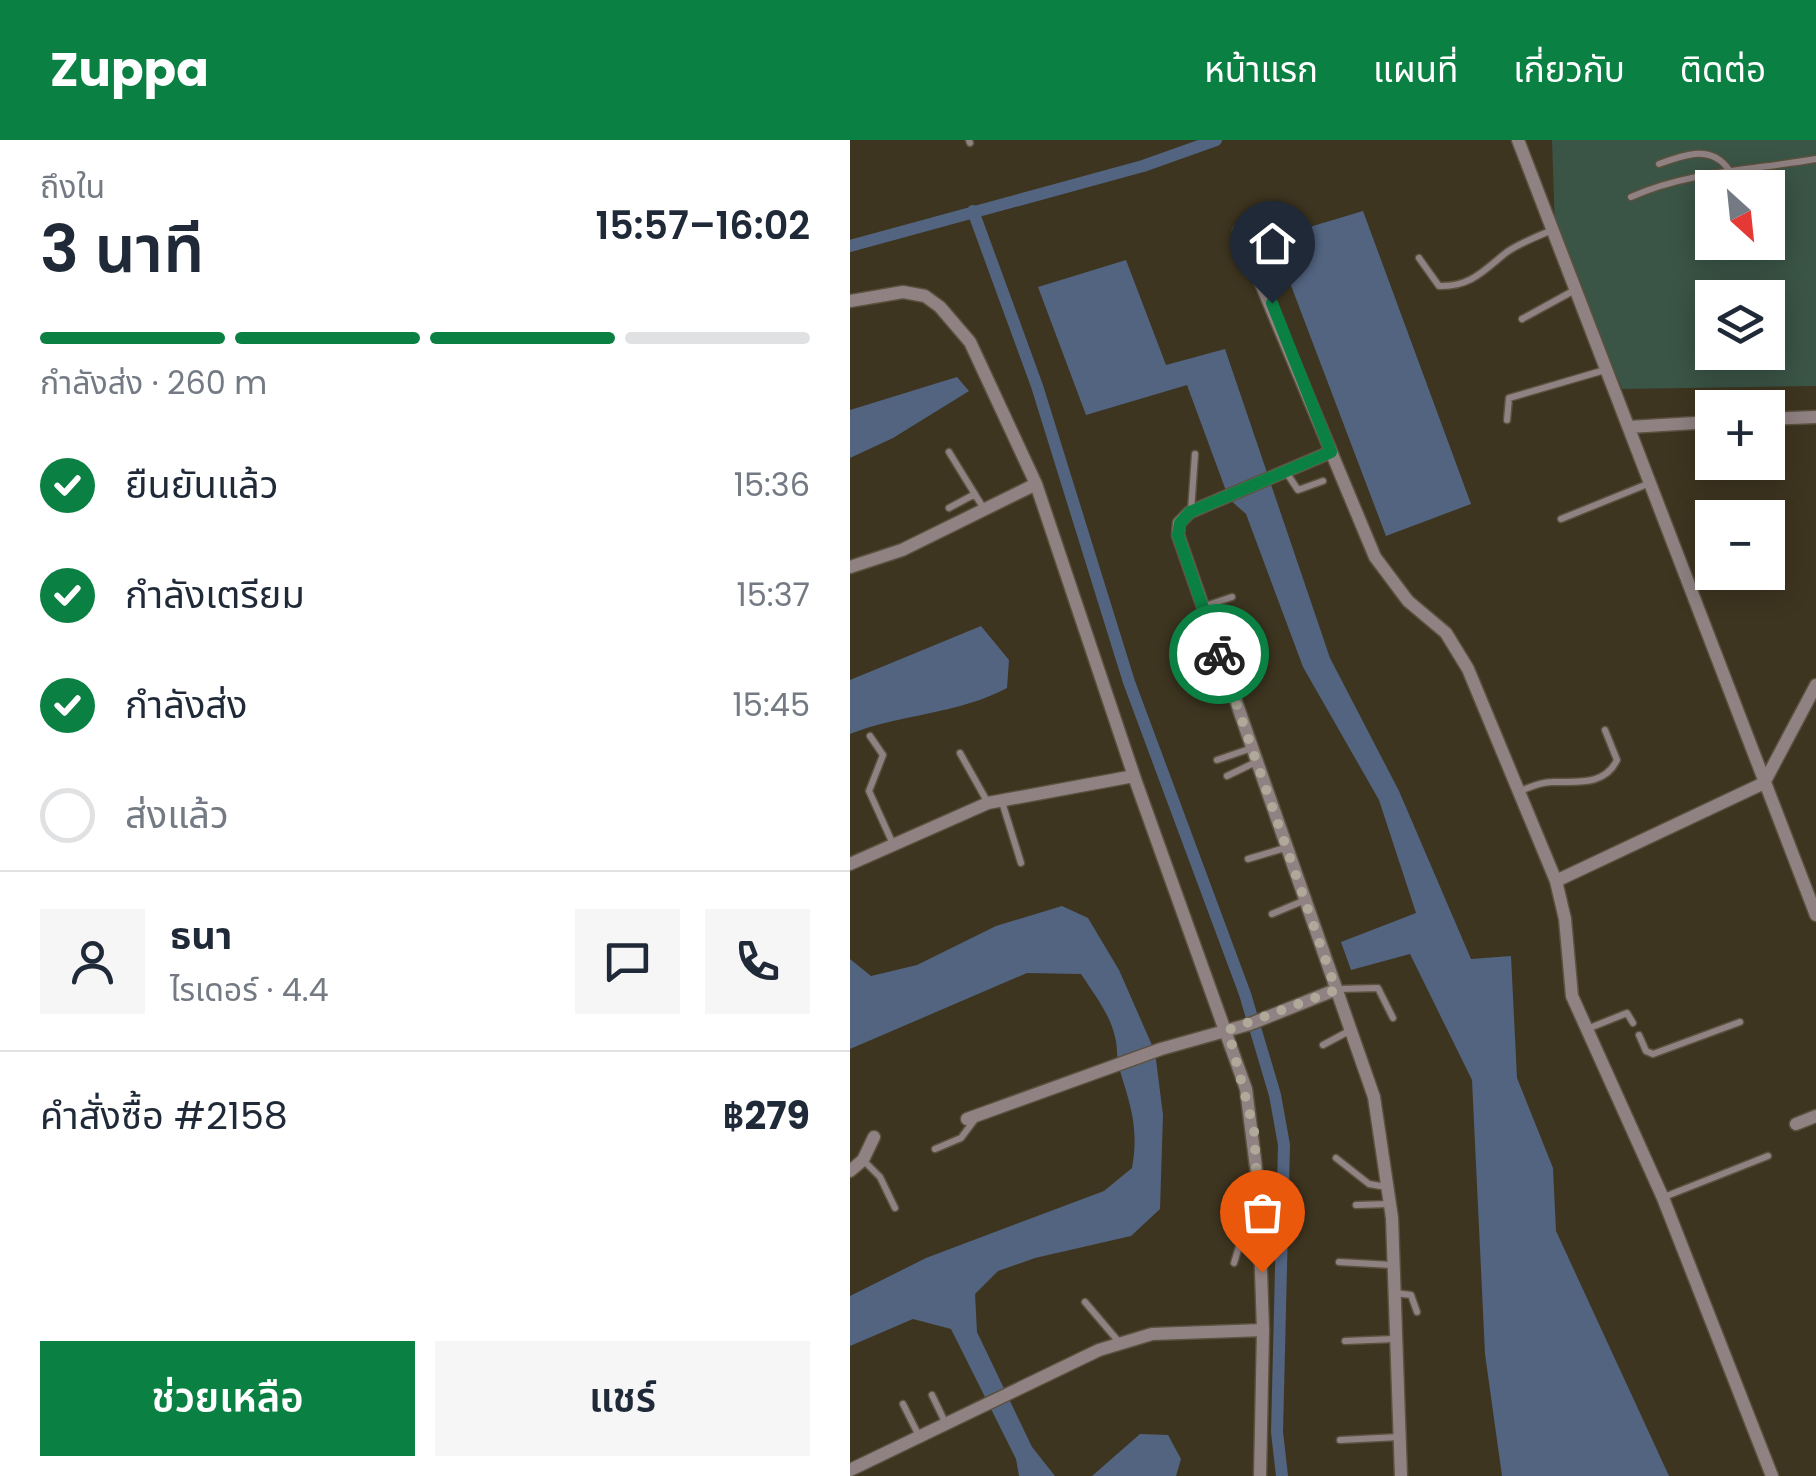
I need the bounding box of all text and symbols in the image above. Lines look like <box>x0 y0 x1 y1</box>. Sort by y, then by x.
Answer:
text: Zuppa <box>50 36 209 103</box>
text: หน้าแรก <box>1204 45 1318 94</box>
text: แผนที่ <box>1373 45 1458 94</box>
text: เกี่ยวกับ <box>1513 45 1625 94</box>
text: ติดต่อ <box>1680 45 1766 94</box>
text: ถึงใน <box>40 164 105 209</box>
north arrow <box>1695 170 1785 260</box>
map controls <box>1695 170 1785 590</box>
text: 15:57–16:02 <box>595 199 810 252</box>
pin <box>1230 201 1315 304</box>
text: 3 นาที <box>40 204 204 295</box>
icon: home <box>1245 216 1300 271</box>
button: layers <box>1695 280 1785 370</box>
text: กำลังส่ง · 260 m <box>40 360 267 405</box>
button: + <box>1695 390 1785 480</box>
icon: check <box>40 458 95 513</box>
text: ยืนยันแล้ว <box>125 458 278 511</box>
text: 15:36 <box>734 462 810 507</box>
button: − <box>1695 500 1785 590</box>
icon: check <box>40 568 95 623</box>
text: กำลังเตรียม <box>125 568 305 621</box>
text: 15:37 <box>737 572 810 617</box>
courier <box>1169 604 1269 704</box>
icon: bike <box>1192 627 1247 682</box>
icon: check <box>40 678 95 733</box>
text: กำลังส่ง <box>125 678 247 731</box>
text: 15:45 <box>733 682 810 727</box>
text: ส่งแล้ว <box>125 788 229 841</box>
button: person <box>40 909 145 1014</box>
text: ธนา <box>170 909 232 962</box>
button: chat <box>575 909 680 1014</box>
button: phone <box>705 909 810 1014</box>
text: ไรเดอร์ · 4.4 <box>170 967 329 1012</box>
text: คำสั่งซื้อ #2158 <box>40 1089 288 1142</box>
text: ฿279 <box>723 1089 810 1142</box>
pin <box>1220 1170 1305 1273</box>
icon: bag <box>1235 1185 1290 1240</box>
button: ช่วยเหลือ <box>40 1341 415 1456</box>
button: แชร์ <box>435 1341 810 1456</box>

